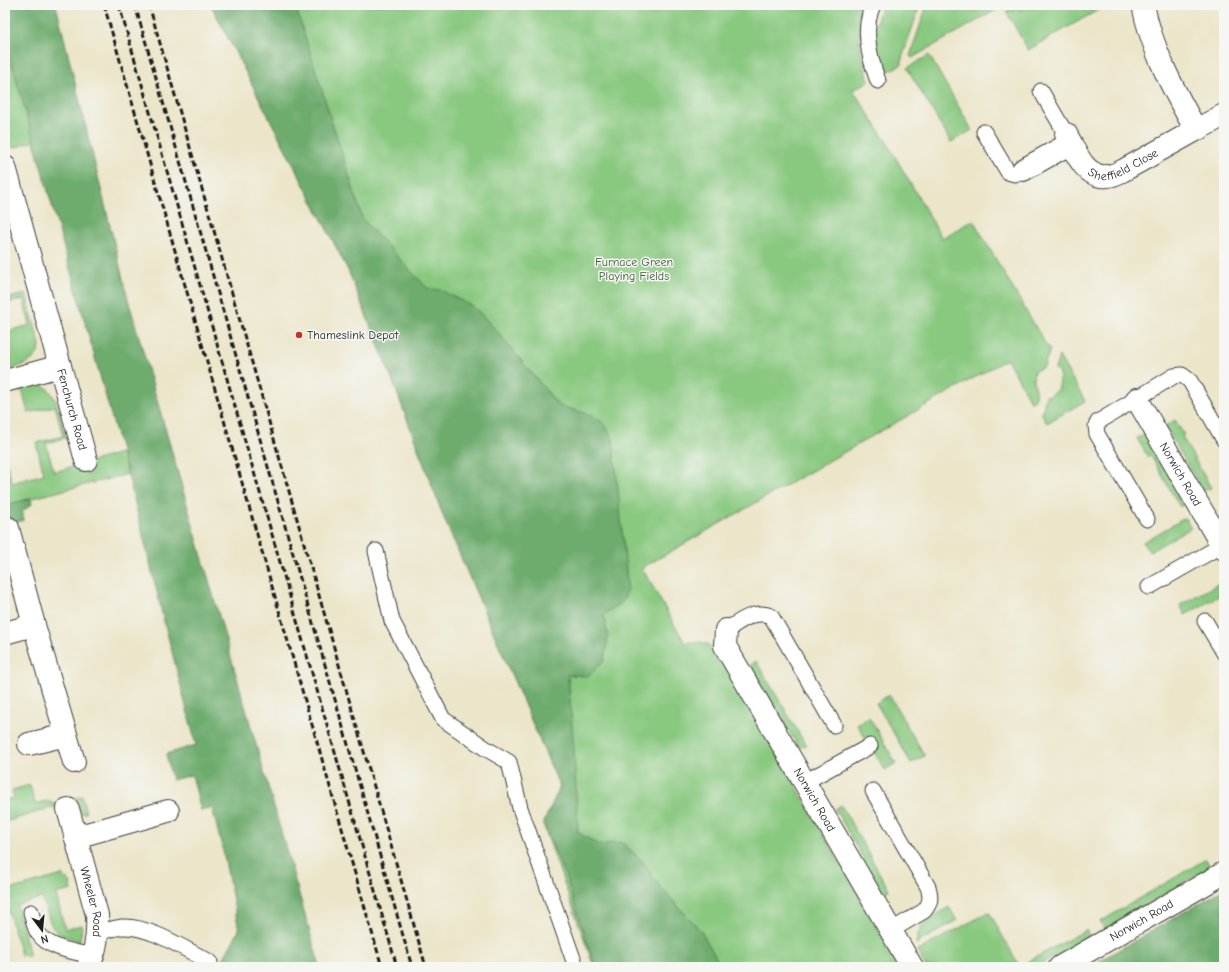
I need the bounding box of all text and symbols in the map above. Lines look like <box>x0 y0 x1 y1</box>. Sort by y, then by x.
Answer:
street label: Sheffield Close <box>1085 146 1160 183</box>
park label: Furnace Green Playing Fields <box>595 255 673 283</box>
place label: Thameslink Depot <box>307 328 399 342</box>
marker: Thameslink Depot <box>294 330 304 340</box>
street label: Fenchurch Road <box>54 367 90 452</box>
street label: Norwich Road <box>1157 440 1205 509</box>
street label: Norwich Road <box>791 766 839 834</box>
street label: Wheeler Road <box>77 865 105 938</box>
street label: Norwich Road <box>1107 896 1176 944</box>
north arrow <box>22 910 62 950</box>
text: N <box>39 932 50 946</box>

